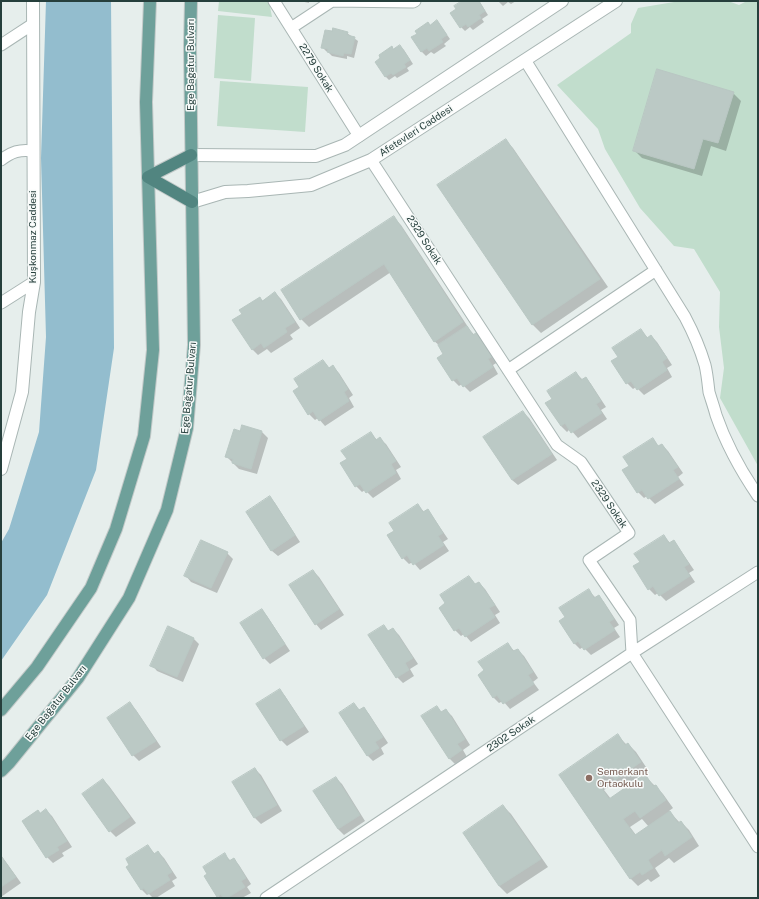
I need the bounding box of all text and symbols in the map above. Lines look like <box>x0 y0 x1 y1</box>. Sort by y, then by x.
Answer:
street label: Ege Bağatur Bulvarı <box>185 19 197 111</box>
street label: 2279 Sokak <box>296 41 336 95</box>
street label: Afetevleri Caddesi <box>377 103 455 159</box>
street label: Kuşkonmaz Caddesi <box>27 190 39 284</box>
street label: 2329 Sokak <box>404 213 444 267</box>
street label: Ege Bağatur Bulvarı <box>179 342 199 434</box>
street label: 2329 Sokak <box>588 477 630 531</box>
street label: Ege Bağatur Bulvarı <box>23 663 89 743</box>
street label: 2302 Sokak <box>485 713 537 755</box>
place label: Semerkant Ortaokulu <box>597 766 648 790</box>
marker: Semerkant Ortaokulu <box>584 773 594 783</box>

